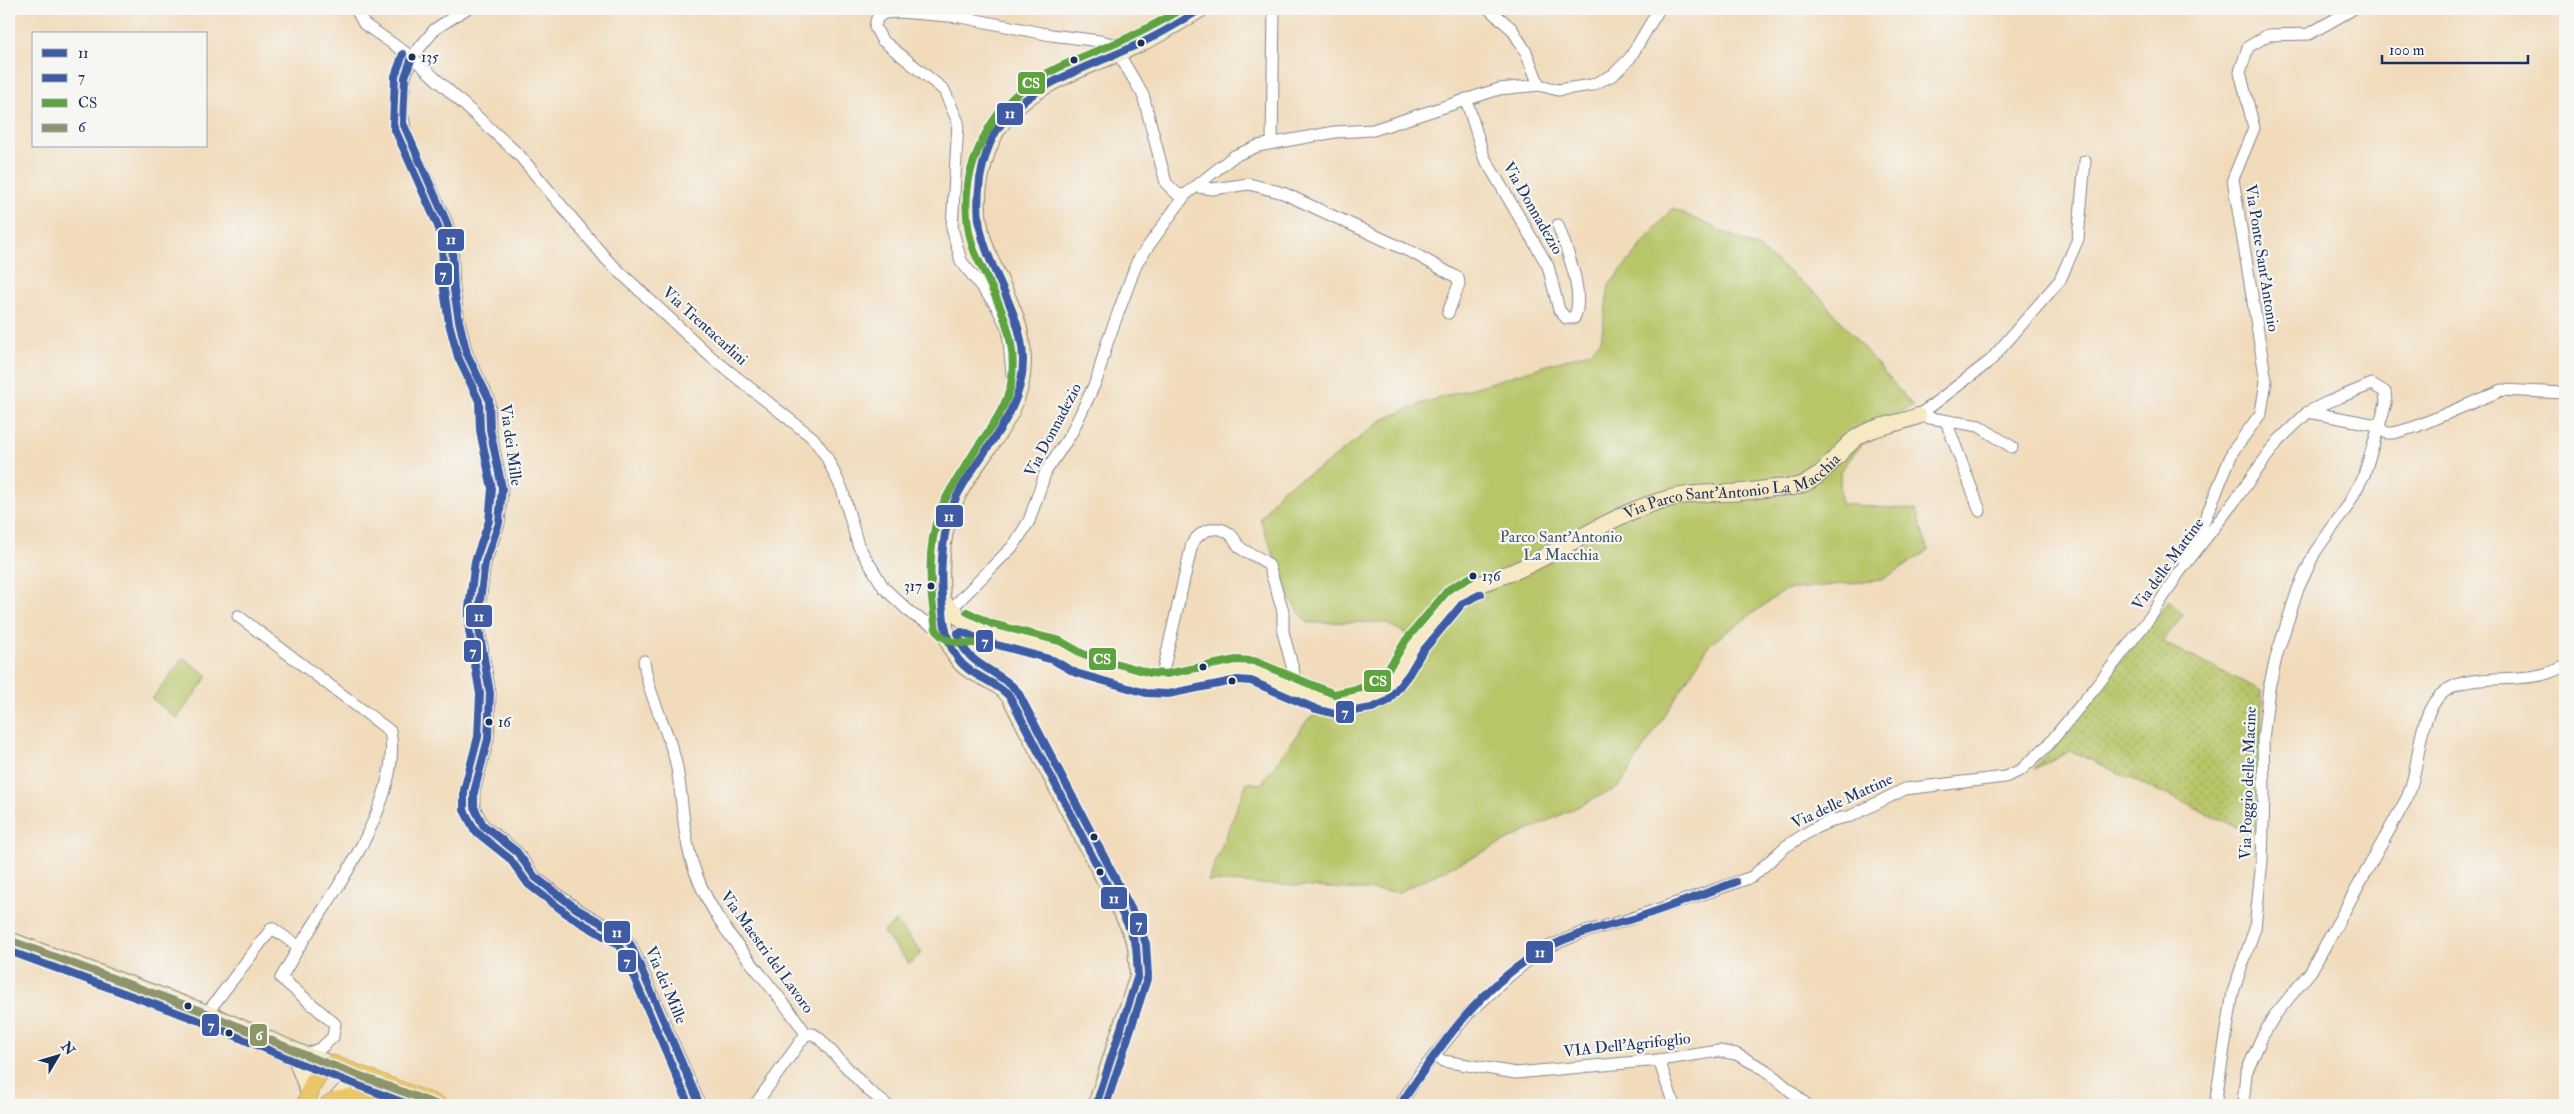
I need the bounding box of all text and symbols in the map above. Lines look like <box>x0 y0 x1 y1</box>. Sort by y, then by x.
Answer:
legend <box>32 32 208 148</box>
scale bar <box>2382 32 2528 64</box>
unlabelled marker <box>1136 38 1146 48</box>
text: 100 m <box>2389 41 2425 60</box>
text: 11 <box>78 44 89 63</box>
place label: 135 <box>421 48 439 67</box>
marker: 135 <box>407 52 417 62</box>
unlabelled marker <box>1069 55 1079 65</box>
text: 7 <box>78 68 85 87</box>
line badge: CS <box>1017 71 1046 95</box>
text: CS <box>1022 75 1040 92</box>
text: CS <box>78 94 97 113</box>
line badge: 11 <box>996 102 1024 126</box>
text: 11 <box>1005 105 1015 122</box>
text: 6 <box>78 118 87 137</box>
street label: Via Donnadezio <box>1498 158 1568 258</box>
street label: Via Ponte Sant'Antonio <box>2240 183 2284 333</box>
line badge: 11 <box>437 228 465 252</box>
text: 11 <box>446 231 456 248</box>
line badge: 7 <box>434 262 453 286</box>
text: 7 <box>440 266 447 283</box>
street label: Via Trentacarlini <box>658 282 752 370</box>
street label: Via Donnadezio <box>1020 379 1086 480</box>
street label: Via dei Mille <box>495 403 527 487</box>
street label: Via Parco Sant'Antonio La Macchia <box>1620 449 1845 524</box>
line badge: 11 <box>935 504 964 528</box>
text: 11 <box>944 508 954 525</box>
street label: Via delle Mattine <box>2128 513 2209 614</box>
park label: Parco Sant'Antonio La Macchia <box>1500 527 1623 565</box>
place label: 136 <box>1482 567 1502 586</box>
marker: 136 <box>1468 571 1478 581</box>
place label: 317 <box>904 577 922 596</box>
marker: 317 <box>926 581 936 591</box>
line badge: 11 <box>465 604 493 628</box>
text: 11 <box>474 608 484 625</box>
line badge: 7 <box>975 629 994 653</box>
text: 7 <box>982 633 989 650</box>
line badge: 7 <box>463 639 482 663</box>
text: 7 <box>470 643 477 660</box>
line badge: CS <box>1088 647 1117 671</box>
text: CS <box>1093 651 1111 668</box>
unlabelled marker <box>1198 662 1208 672</box>
line badge: CS <box>1363 669 1392 693</box>
text: CS <box>1369 673 1387 690</box>
unlabelled marker <box>1227 676 1237 686</box>
line badge: 7 <box>1335 700 1355 724</box>
text: 7 <box>1342 704 1349 721</box>
street label: Via Poggio delle Macine <box>2235 706 2261 860</box>
place label: 16 <box>498 713 512 732</box>
marker: 16 <box>484 717 494 727</box>
street label: Via delle Mattine <box>1788 769 1896 833</box>
unlabelled marker <box>1089 832 1099 842</box>
unlabelled marker <box>1095 867 1105 877</box>
line badge: 11 <box>1100 886 1128 910</box>
street label: Via Maestri del Lavoro <box>716 887 818 1017</box>
text: 11 <box>1109 890 1119 907</box>
line badge: 7 <box>1129 912 1148 936</box>
text: 7 <box>1136 916 1143 933</box>
line badge: 11 <box>603 920 631 944</box>
text: 11 <box>612 924 622 941</box>
line badge: 11 <box>1525 940 1554 964</box>
street label: Via dei Mille <box>641 943 691 1027</box>
text: 11 <box>1535 944 1545 961</box>
line badge: 7 <box>617 949 637 973</box>
text: 7 <box>624 953 631 970</box>
unlabelled marker <box>183 1001 193 1011</box>
line badge: 7 <box>201 1013 220 1037</box>
text: 7 <box>208 1017 215 1034</box>
line badge: 6 <box>249 1023 268 1047</box>
text: 6 <box>255 1027 263 1044</box>
unlabelled marker <box>224 1028 234 1038</box>
street label: VIA Dell'Agrifoglio <box>1563 1028 1692 1062</box>
north arrow <box>32 1032 82 1082</box>
text: N <box>57 1037 79 1059</box>

